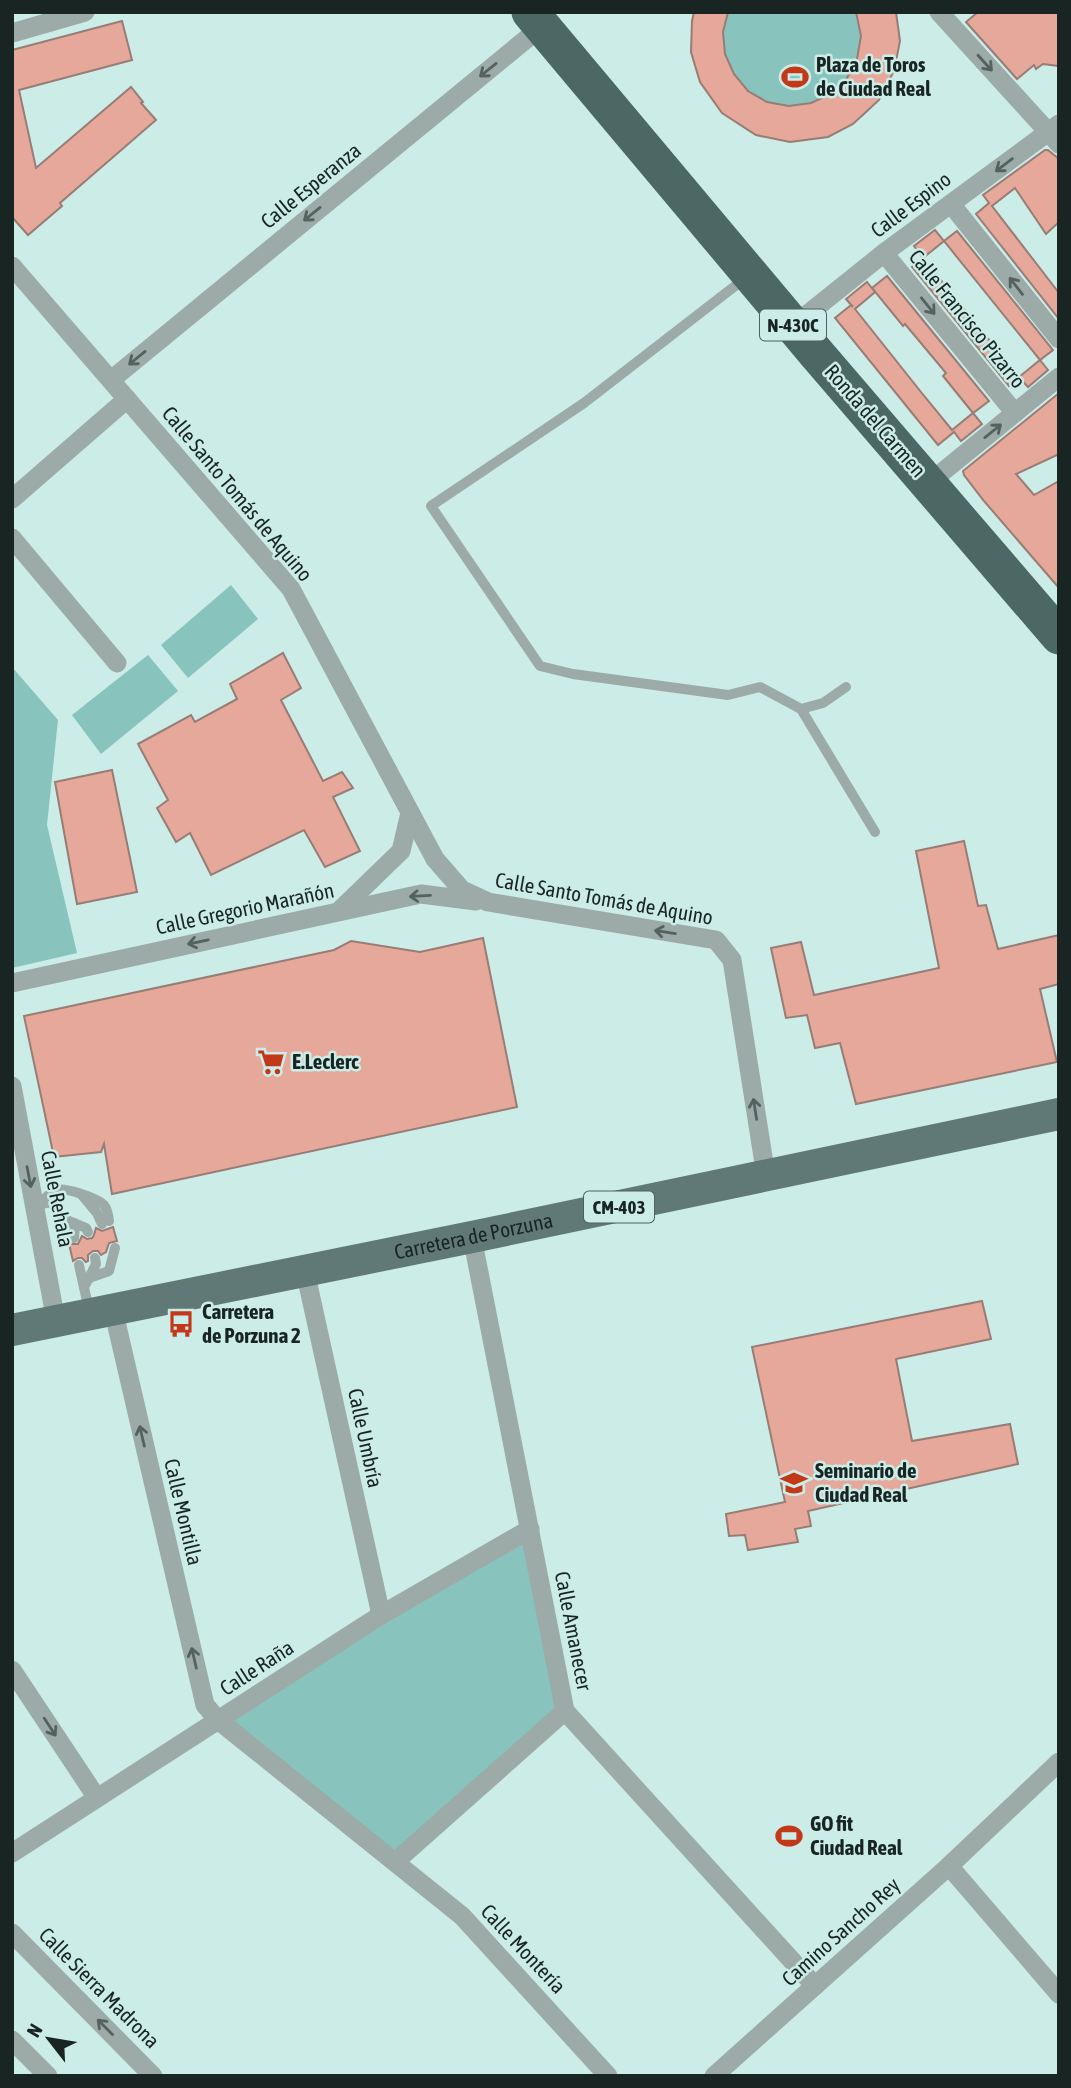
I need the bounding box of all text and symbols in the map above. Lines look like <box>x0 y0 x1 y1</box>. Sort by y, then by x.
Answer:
place label: Plaza de Toros de Ciudad Real <box>816 52 931 100</box>
one-way arrow <box>977 54 993 72</box>
one-way arrow <box>480 62 498 78</box>
sports icon: Plaza de Toros de Ciudad Real <box>780 62 810 92</box>
street label: Calle Esperanza <box>256 138 365 233</box>
one-way arrow <box>995 157 1014 172</box>
street label: Calle Espino <box>866 166 955 242</box>
one-way arrow <box>304 206 322 222</box>
street label: Calle Francisco Pizarro <box>905 244 1031 392</box>
one-way arrow <box>1009 277 1024 296</box>
one-way arrow <box>920 296 935 314</box>
road number: N-430C <box>760 310 826 340</box>
one-way arrow <box>128 351 146 366</box>
street label: Ronda del Carmen <box>820 359 931 482</box>
street label: Calle Santo Tomás de Aquino <box>158 401 318 586</box>
one-way arrow <box>984 423 1002 439</box>
street label: Calle Santo Tomás de Aquino <box>493 867 715 929</box>
street label: Calle Gregorio Marañón <box>154 877 336 939</box>
one-way arrow <box>409 889 432 902</box>
one-way arrow <box>654 925 677 938</box>
one-way arrow <box>187 936 210 950</box>
supermarket icon: E.Leclerc <box>256 1047 286 1077</box>
place label: E.Leclerc <box>292 1049 359 1073</box>
one-way arrow <box>748 1098 761 1121</box>
street label: Calle Rehala <box>37 1148 79 1249</box>
one-way arrow <box>23 1165 37 1188</box>
road number: CM-403 <box>584 1191 654 1222</box>
street label: Carretera de Porzuna <box>392 1207 555 1263</box>
place label: Carretera de Porzuna 2 <box>202 1299 301 1347</box>
bus stop icon: Carretera de Porzuna 2 <box>166 1309 196 1339</box>
street label: Calle Umbría <box>344 1386 388 1490</box>
one-way arrow <box>135 1425 149 1448</box>
street label: Calle Montilla <box>160 1456 208 1567</box>
place label: Seminario de Ciudad Real <box>815 1458 917 1506</box>
school or university icon: Seminario de Ciudad Real <box>779 1468 809 1498</box>
street label: Calle Amanecer <box>551 1569 597 1693</box>
street label: Calle Raña <box>215 1635 298 1700</box>
one-way arrow <box>187 1647 200 1670</box>
one-way arrow <box>43 1716 57 1736</box>
place label: GO fit Ciudad Real <box>810 1811 903 1859</box>
sports icon: GO fit Ciudad Real <box>774 1821 804 1851</box>
street label: Camino Sancho Rey <box>777 1872 904 1990</box>
street label: Calle Montería <box>476 1899 571 1998</box>
street label: Calle Sierra Madrona <box>35 1922 165 2052</box>
north arrow <box>14 2004 84 2074</box>
one-way arrow <box>97 2019 114 2036</box>
text: N <box>22 2020 47 2041</box>

